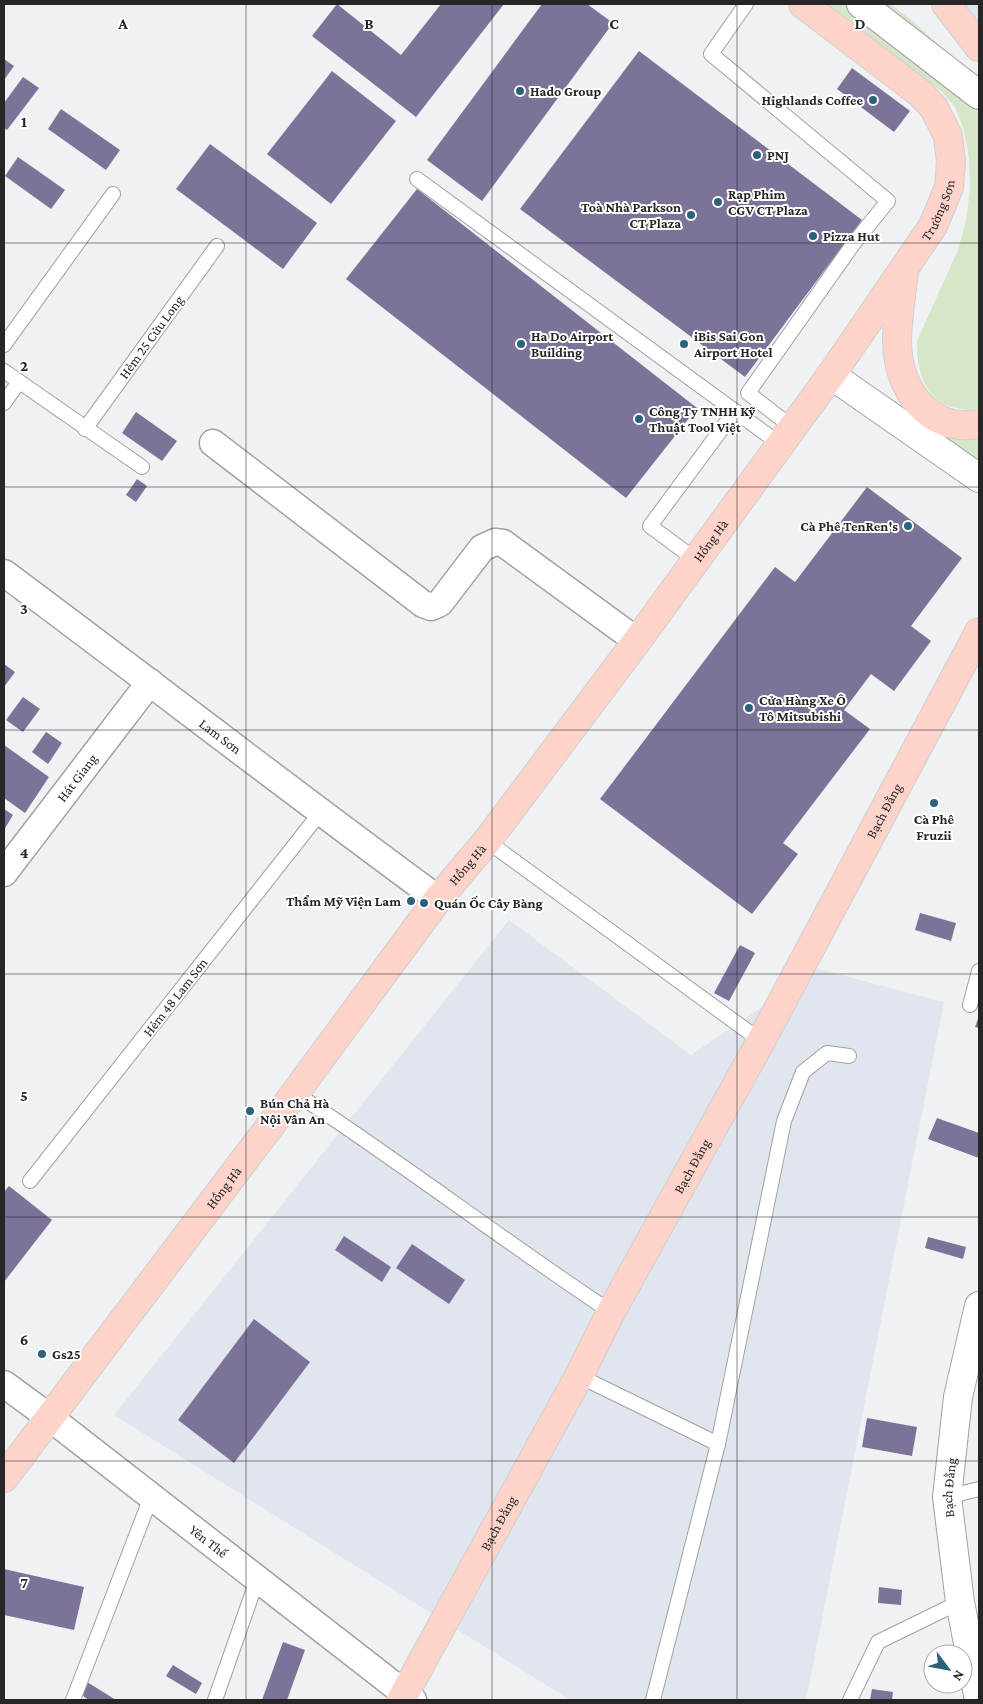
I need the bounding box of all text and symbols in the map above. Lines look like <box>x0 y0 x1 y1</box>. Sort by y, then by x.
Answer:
text: A <box>117 15 128 32</box>
text: B <box>364 15 374 32</box>
text: C <box>609 15 619 32</box>
text: D <box>854 15 866 32</box>
place label: Hado Group <box>530 83 602 99</box>
marker: Hado Group <box>514 85 526 97</box>
place label: Highlands Coffee <box>762 92 863 108</box>
marker: Highlands Coffee <box>867 94 879 106</box>
text: 1 <box>21 113 27 130</box>
place label: PNJ <box>767 147 789 163</box>
marker: PNJ <box>751 149 763 161</box>
street label: Trường Sơn <box>917 179 958 244</box>
place label: Rạp Phim CGV CT Plaza <box>728 186 808 218</box>
marker: Rạp Phim CGV CT Plaza <box>712 196 724 208</box>
place label: Toà Nhà Parkson CT Plaza <box>581 199 681 231</box>
marker: Toà Nhà Parkson CT Plaza <box>685 209 697 221</box>
place label: Pizza Hut <box>823 228 881 244</box>
marker: Pizza Hut <box>807 230 819 242</box>
street label: Hẻm 25 Cửu Long <box>115 292 187 382</box>
place label: Ha Do Airport Building <box>531 328 614 360</box>
place label: iBis Sai Gon Airport Hotel <box>693 328 773 360</box>
marker: Ha Do Airport Building <box>515 338 527 350</box>
marker: iBis Sai Gon Airport Hotel <box>678 338 690 350</box>
text: 2 <box>20 357 28 374</box>
place label: Công Ty TNHH Kỹ Thuật Tool Việt <box>649 403 755 435</box>
marker: Công Ty TNHH Kỹ Thuật Tool Việt <box>633 413 645 425</box>
street label: Hồng Hà <box>690 516 731 565</box>
place label: Cà Phê TenRen's <box>800 518 898 534</box>
marker: Cà Phê TenRen's <box>902 520 914 532</box>
text: 3 <box>20 600 28 617</box>
place label: Cửa Hàng Xe Ô Tô Mitsubishi <box>759 692 846 724</box>
marker: Cửa Hàng Xe Ô Tô Mitsubishi <box>743 702 755 714</box>
street label: Lam Sơn <box>196 715 245 757</box>
street label: Hát Giang <box>53 750 100 805</box>
street label: Bạch Đằng <box>863 780 905 841</box>
marker: Cà Phê Fruzii <box>928 797 940 809</box>
place label: Cà Phê Fruzii <box>914 811 955 843</box>
street label: Hồng Hà <box>445 840 489 888</box>
text: 4 <box>20 844 29 861</box>
place label: Thẩm Mỹ Viện Lam <box>286 893 401 909</box>
marker: Thẩm Mỹ Viện Lam <box>405 895 417 907</box>
place label: Quán Ốc Cây Bàng <box>434 895 543 911</box>
marker: Quán Ốc Cây Bàng <box>418 897 430 909</box>
street label: Hẻm 48 Lam Sơn <box>139 954 211 1039</box>
text: 5 <box>20 1087 28 1104</box>
place label: Bún Chả Hà Nội Vân An <box>260 1095 330 1127</box>
marker: Bún Chả Hà Nội Vân An <box>244 1105 256 1117</box>
street label: Bạch Đằng <box>670 1136 713 1196</box>
street label: Hồng Hà <box>202 1163 245 1212</box>
text: 6 <box>20 1331 28 1348</box>
place label: Gs25 <box>52 1346 81 1362</box>
marker: Gs25 <box>36 1348 48 1360</box>
street label: Bạch Đằng <box>939 1457 959 1519</box>
street label: Bạch Đằng <box>477 1493 520 1553</box>
street label: Yên Thế <box>186 1521 232 1561</box>
text: 7 <box>20 1574 28 1591</box>
north arrow <box>923 1644 973 1694</box>
text: N <box>949 1668 968 1685</box>

